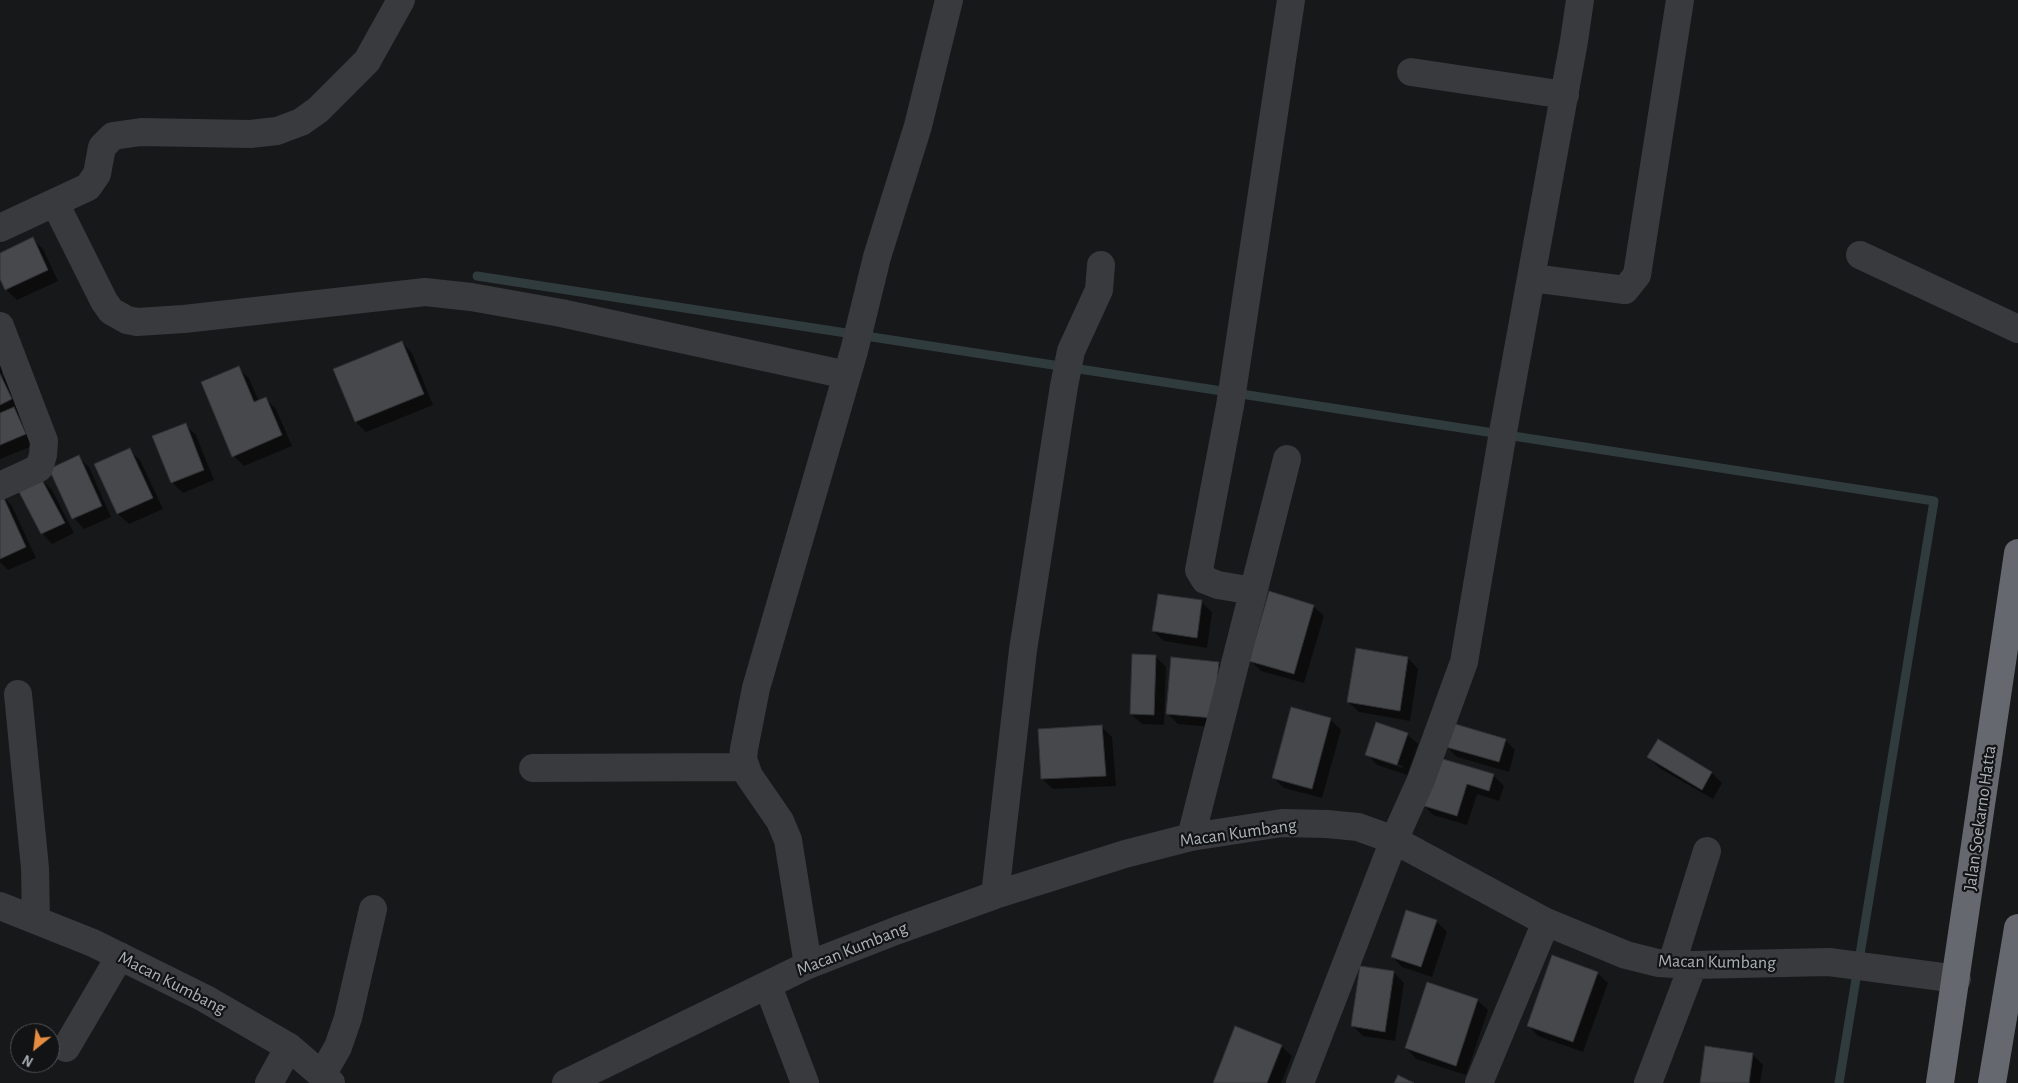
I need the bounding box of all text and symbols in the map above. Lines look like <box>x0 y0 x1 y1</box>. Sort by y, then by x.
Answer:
street label: Jalan Soekarno Hatta <box>1959 744 2001 892</box>
street label: Macan Kumbang <box>1178 814 1298 852</box>
street label: Macan Kumbang <box>793 917 911 981</box>
street label: Macan Kumbang <box>115 947 229 1019</box>
street label: Macan Kumbang <box>1658 950 1776 974</box>
north arrow <box>10 1023 60 1073</box>
text: N <box>21 1052 36 1069</box>

